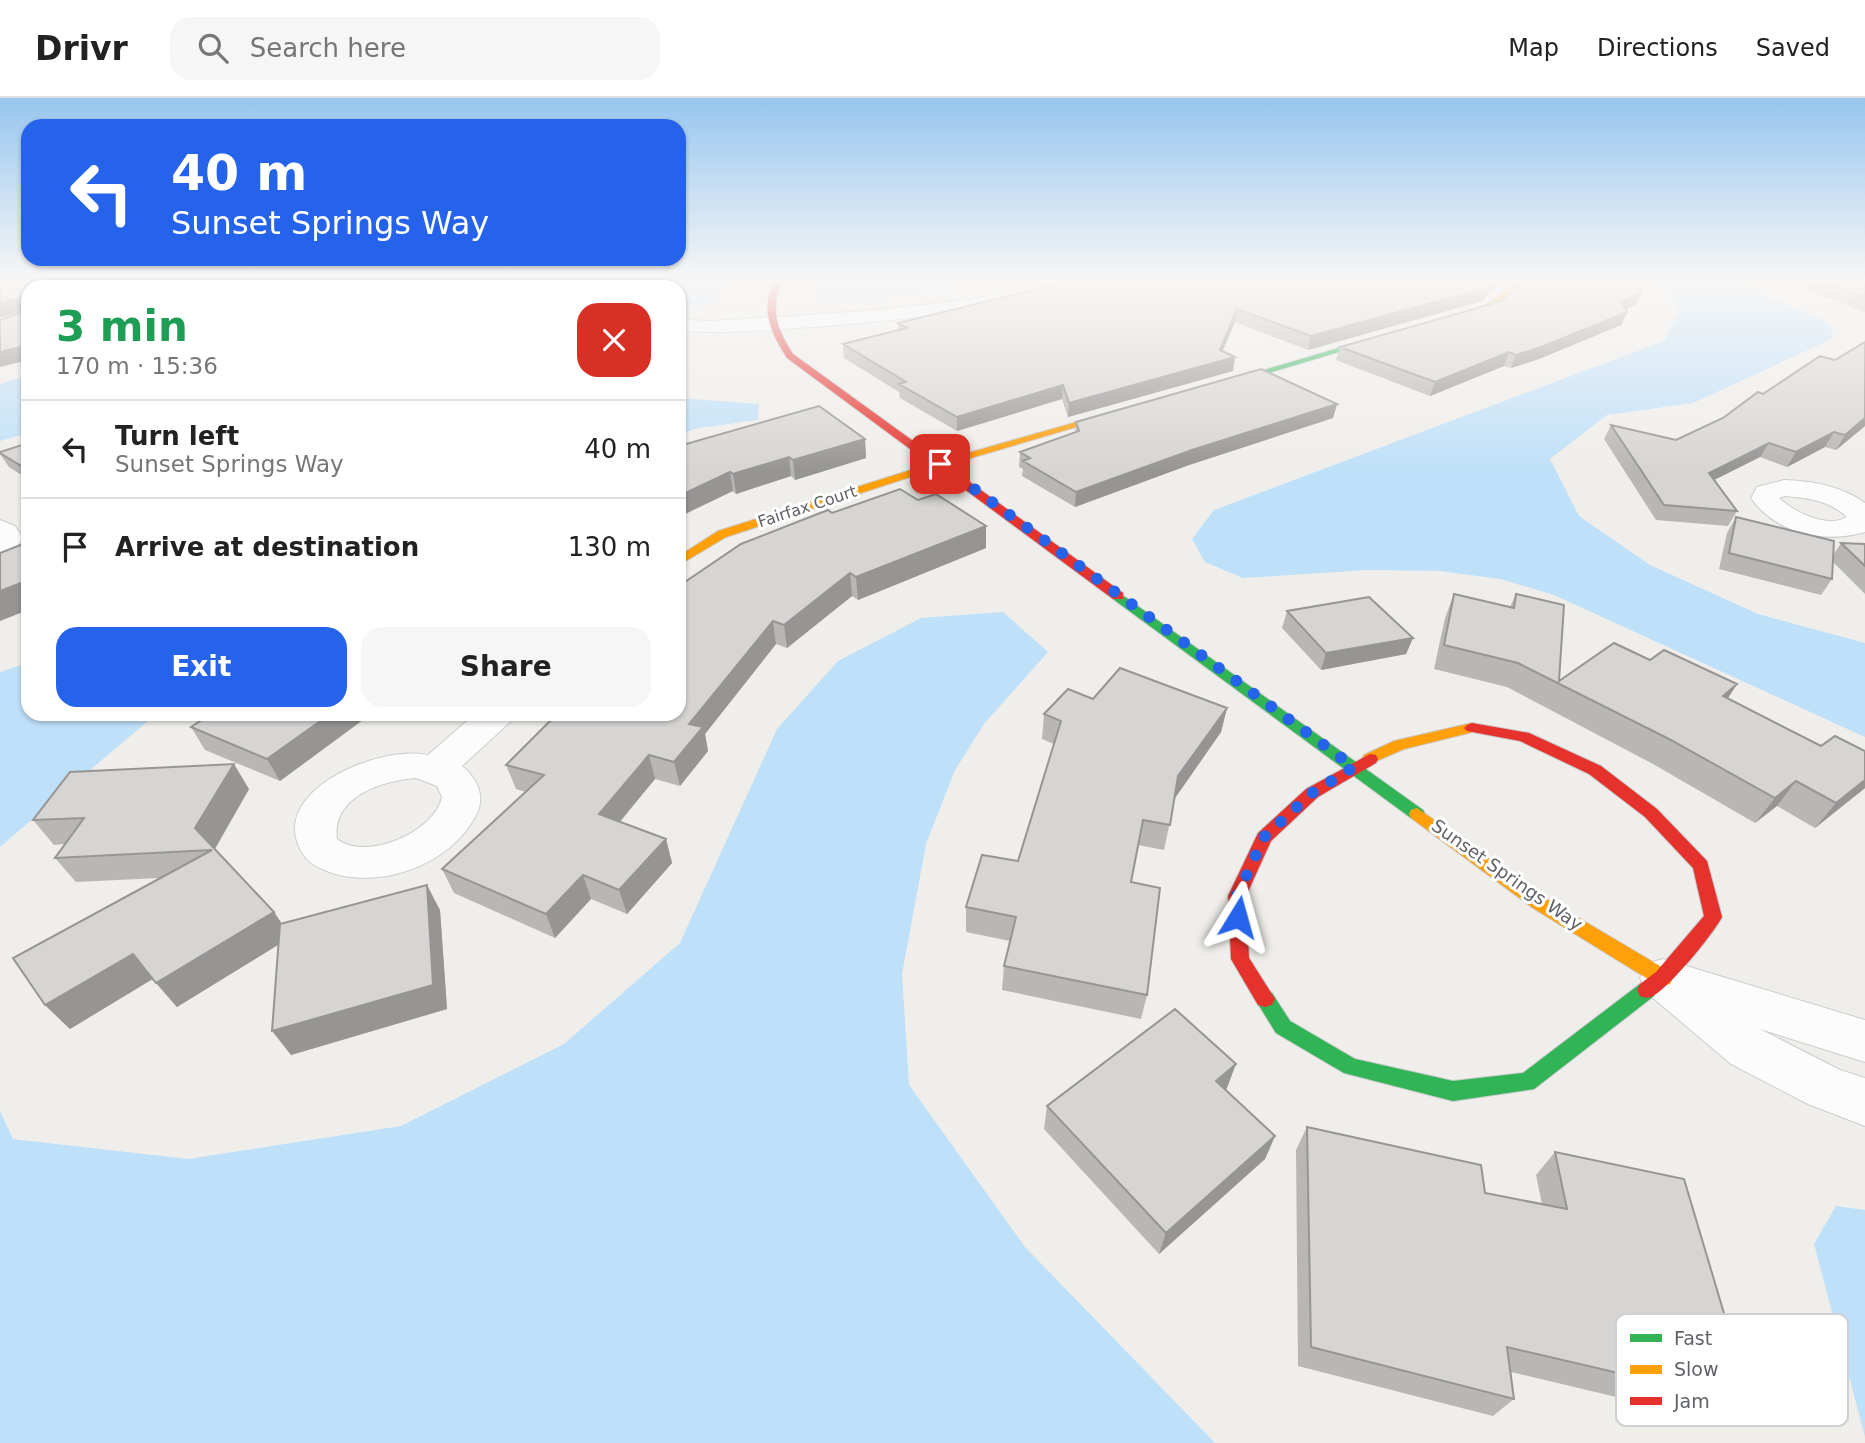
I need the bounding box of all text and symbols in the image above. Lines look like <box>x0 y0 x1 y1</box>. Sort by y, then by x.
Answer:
search box <box>170 17 660 80</box>
text: Drivr <box>35 29 128 68</box>
icon: search <box>194 29 232 67</box>
text: Search here <box>250 33 406 63</box>
text: Map <box>1508 34 1559 62</box>
text: Directions <box>1597 34 1718 62</box>
text: Saved <box>1756 34 1830 62</box>
text: 40 m <box>171 145 307 202</box>
icon: left <box>56 147 147 238</box>
text: Sunset Springs Way <box>171 204 489 242</box>
text: 3 min <box>56 302 188 351</box>
button: close <box>577 303 651 377</box>
text: 170 m · 15:36 <box>56 353 218 379</box>
text: Turn left <box>115 421 239 451</box>
icon: left <box>56 430 94 468</box>
text: 40 m <box>584 434 651 464</box>
pin <box>910 434 970 494</box>
icon: arrive <box>921 445 959 483</box>
text: Sunset Springs Way <box>115 451 344 477</box>
street label: Fairfax Court <box>755 482 859 531</box>
icon: arrive <box>56 528 94 566</box>
text: Arrive at destination <box>115 532 419 562</box>
text: 130 m <box>568 532 651 562</box>
button: Exit <box>56 627 347 707</box>
button: Share <box>361 627 651 707</box>
street label: Sunset Springs Way <box>1428 815 1587 935</box>
position arrow <box>1201 880 1275 954</box>
legend <box>1616 1314 1848 1426</box>
text: Fast <box>1674 1327 1712 1349</box>
text: Slow <box>1674 1358 1719 1380</box>
text: Jam <box>1673 1390 1710 1412</box>

